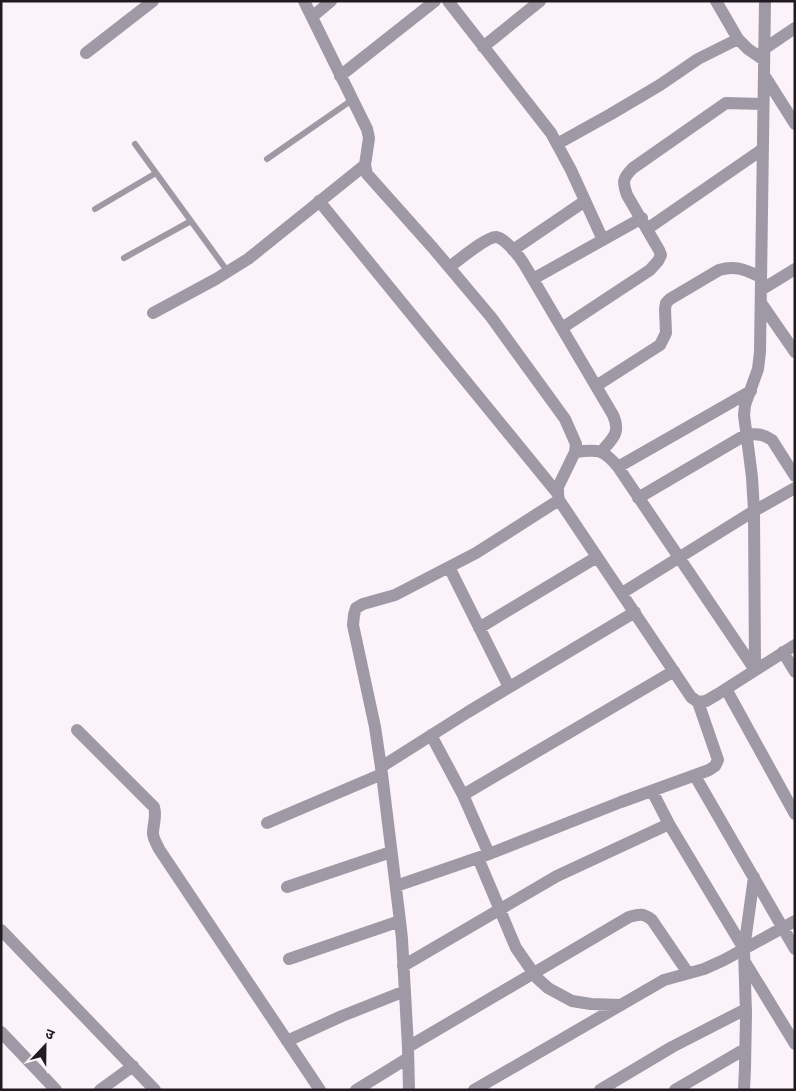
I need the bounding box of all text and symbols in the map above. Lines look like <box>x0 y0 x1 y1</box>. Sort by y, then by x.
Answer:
north arrow <box>20 1021 70 1071</box>
text: उ <box>43 1025 57 1044</box>

